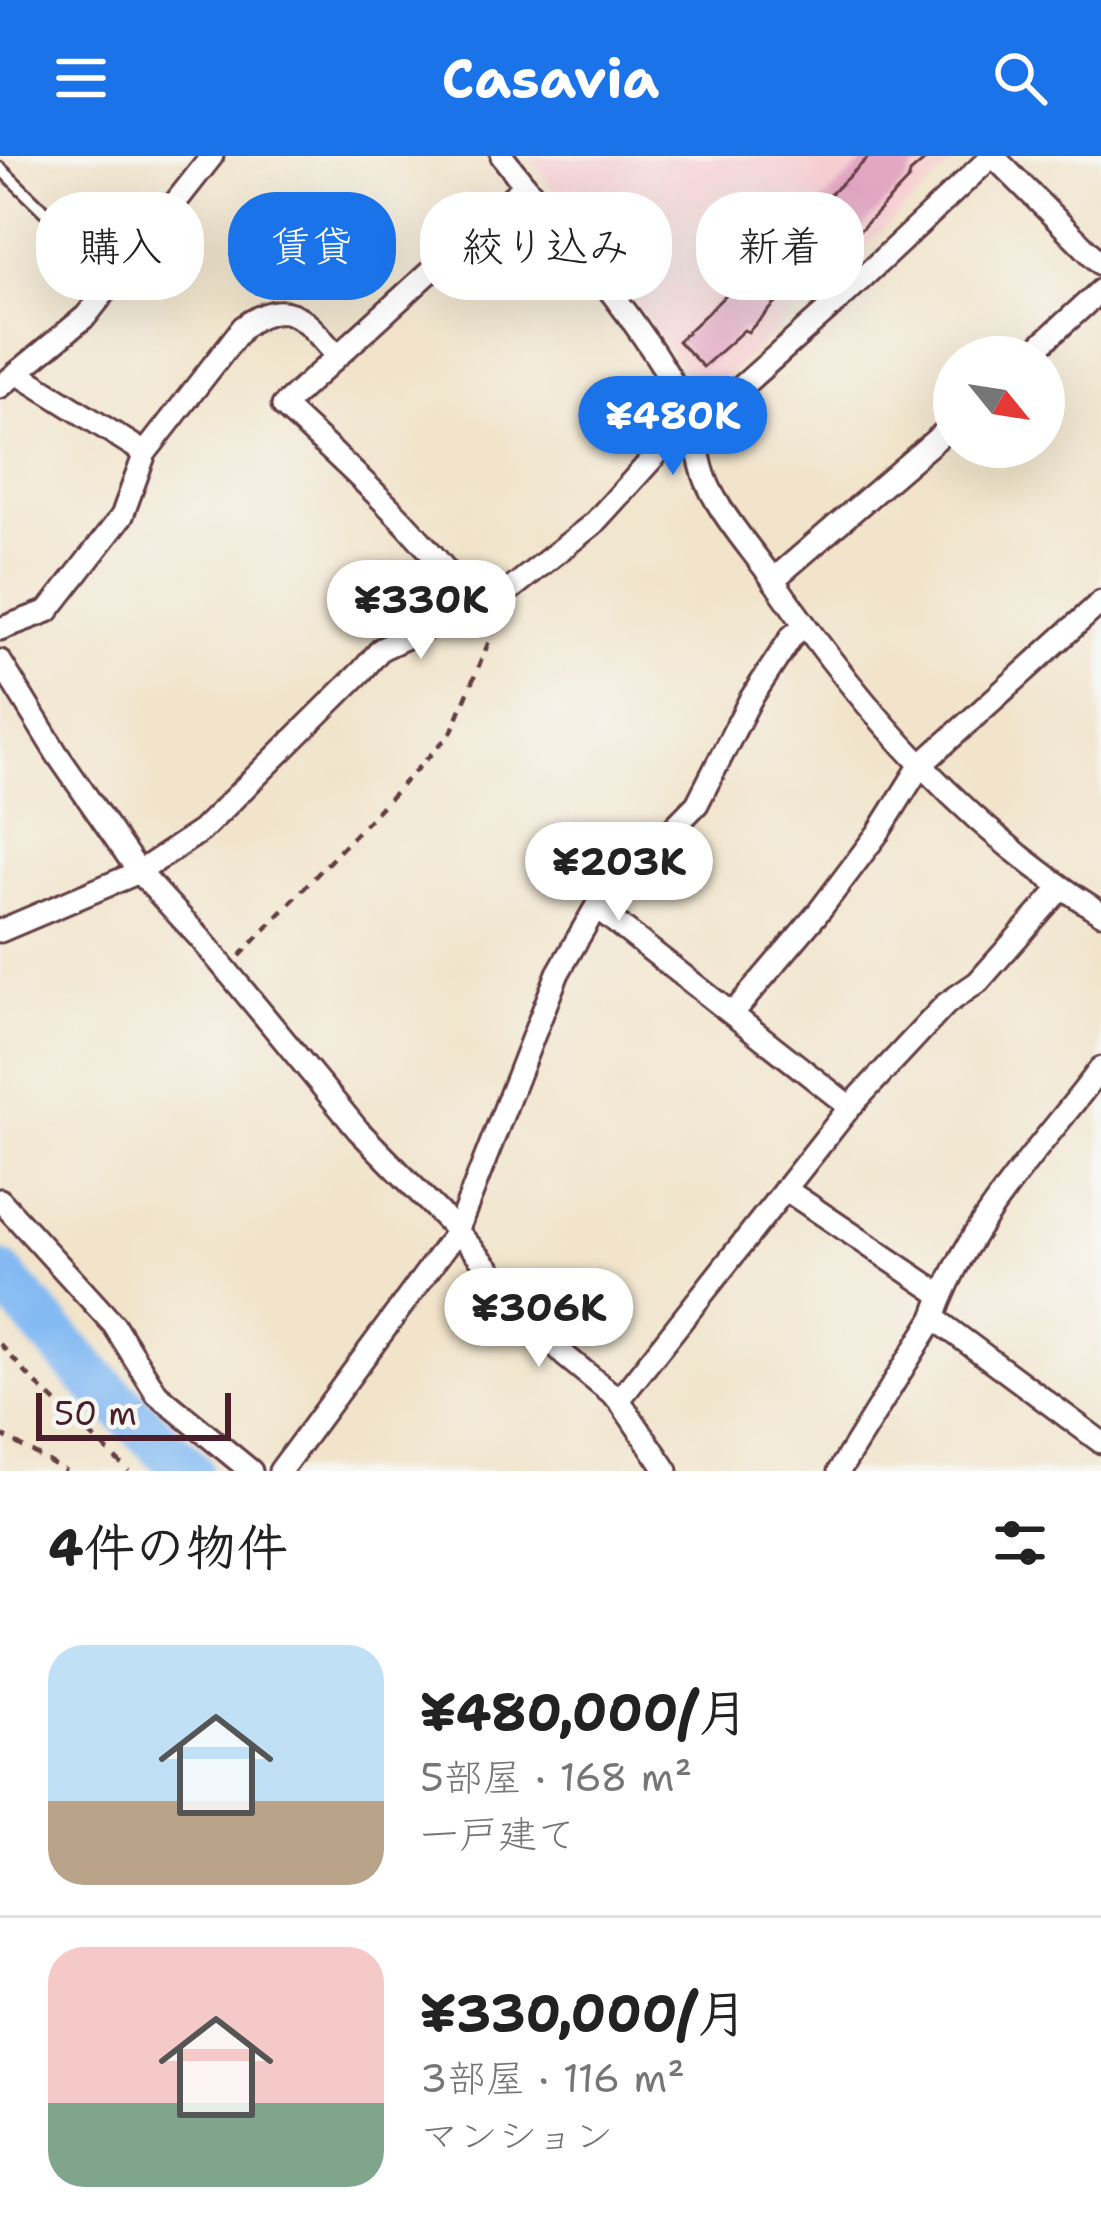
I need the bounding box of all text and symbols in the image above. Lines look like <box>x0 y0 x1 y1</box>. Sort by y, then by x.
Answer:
text: Casavia <box>441 42 660 114</box>
icon: menu <box>48 45 114 111</box>
icon: search <box>987 45 1053 111</box>
chip: 購入 <box>36 192 204 300</box>
chip: 賃貸 <box>228 192 396 300</box>
chip: 絞り込み <box>420 192 672 300</box>
chip: 新着 <box>696 192 864 300</box>
north arrow <box>933 336 1065 468</box>
map controls <box>933 336 1065 468</box>
pin: ¥480K <box>589 376 757 478</box>
text: ¥480K <box>605 389 741 441</box>
pin: ¥330K <box>337 560 505 662</box>
text: ¥330K <box>354 573 488 625</box>
pin: ¥203K <box>535 822 703 924</box>
text: ¥203K <box>552 835 686 887</box>
pin: ¥306K <box>455 1268 623 1370</box>
text: ¥306K <box>471 1281 607 1333</box>
scale bar <box>36 1387 231 1440</box>
text: 50 m <box>54 1391 137 1436</box>
icon: filters <box>987 1510 1053 1576</box>
text: 4件の物件 <box>48 1513 288 1581</box>
text: ¥480,000/月 <box>420 1678 749 1746</box>
icon: home <box>144 1693 288 1837</box>
text: 5部屋 · 168 m² <box>420 1751 692 1803</box>
text: 一戸建て <box>420 1808 576 1860</box>
text: ¥330,000/月 <box>420 1979 748 2047</box>
icon: home <box>144 1995 288 2139</box>
text: 3部屋 · 116 m² <box>420 2052 685 2104</box>
text: マンション <box>420 2109 613 2161</box>

